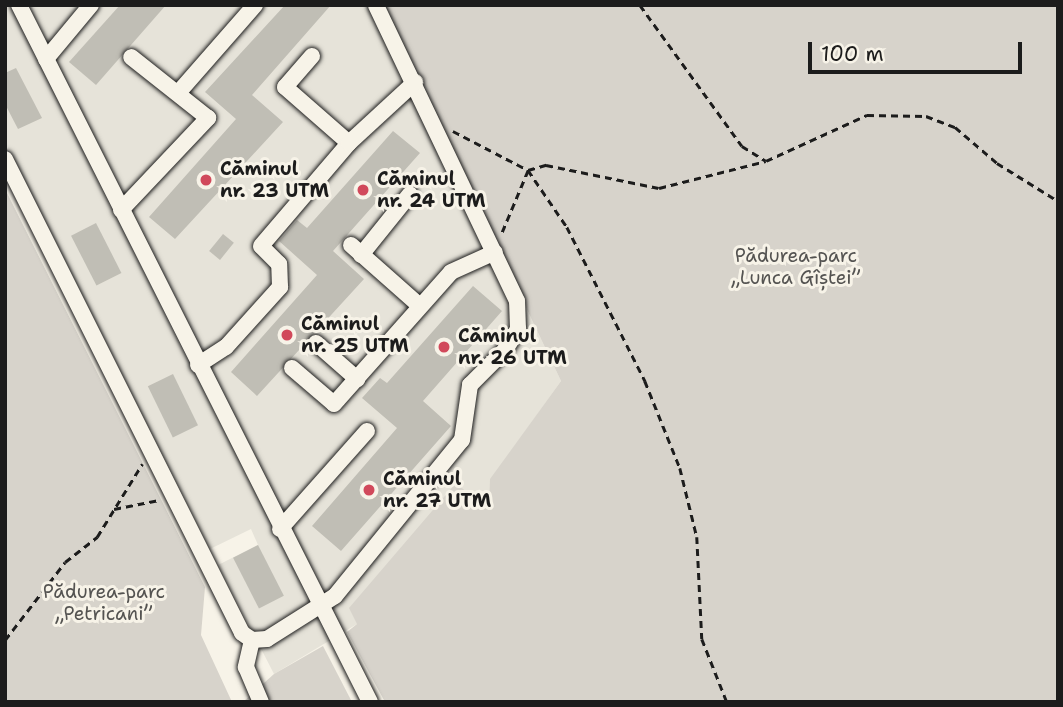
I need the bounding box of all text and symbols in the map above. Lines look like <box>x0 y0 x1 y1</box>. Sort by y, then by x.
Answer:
scale bar <box>811 28 1024 72</box>
text: 100 m <box>821 40 884 68</box>
place label: Căminul nr. 23 UTM <box>220 158 329 202</box>
place label: Căminul nr. 24 UTM <box>377 168 485 212</box>
marker: Căminul nr. 23 UTM <box>198 172 214 188</box>
marker: Căminul nr. 24 UTM <box>355 182 371 198</box>
park label: Pădurea-parc „Lunca Gîștei” <box>732 245 860 289</box>
place label: Căminul nr. 25 UTM <box>301 313 409 357</box>
place label: Căminul nr. 26 UTM <box>458 325 567 369</box>
marker: Căminul nr. 25 UTM <box>279 327 295 343</box>
marker: Căminul nr. 26 UTM <box>436 339 452 355</box>
place label: Căminul nr. 27 UTM <box>383 468 491 512</box>
marker: Căminul nr. 27 UTM <box>361 482 377 498</box>
park label: Pădurea-parc „Petricani” <box>43 581 165 625</box>

